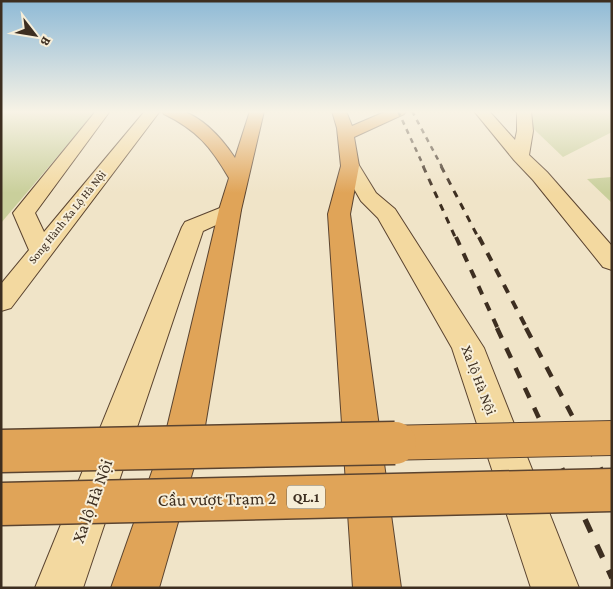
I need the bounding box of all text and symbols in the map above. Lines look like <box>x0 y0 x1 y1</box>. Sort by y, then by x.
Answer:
north arrow <box>10 10 60 60</box>
text: B <box>37 34 55 49</box>
street label: Song Hành Xa Lộ Hà Nội <box>25 168 109 266</box>
street label: Xa lộ Hà Nội <box>458 343 500 417</box>
street label: Xa lộ Hà Nội <box>68 456 116 546</box>
road number: QL.1 <box>287 486 325 508</box>
street label: Cầu vượt Trạm 2 <box>158 488 276 510</box>

